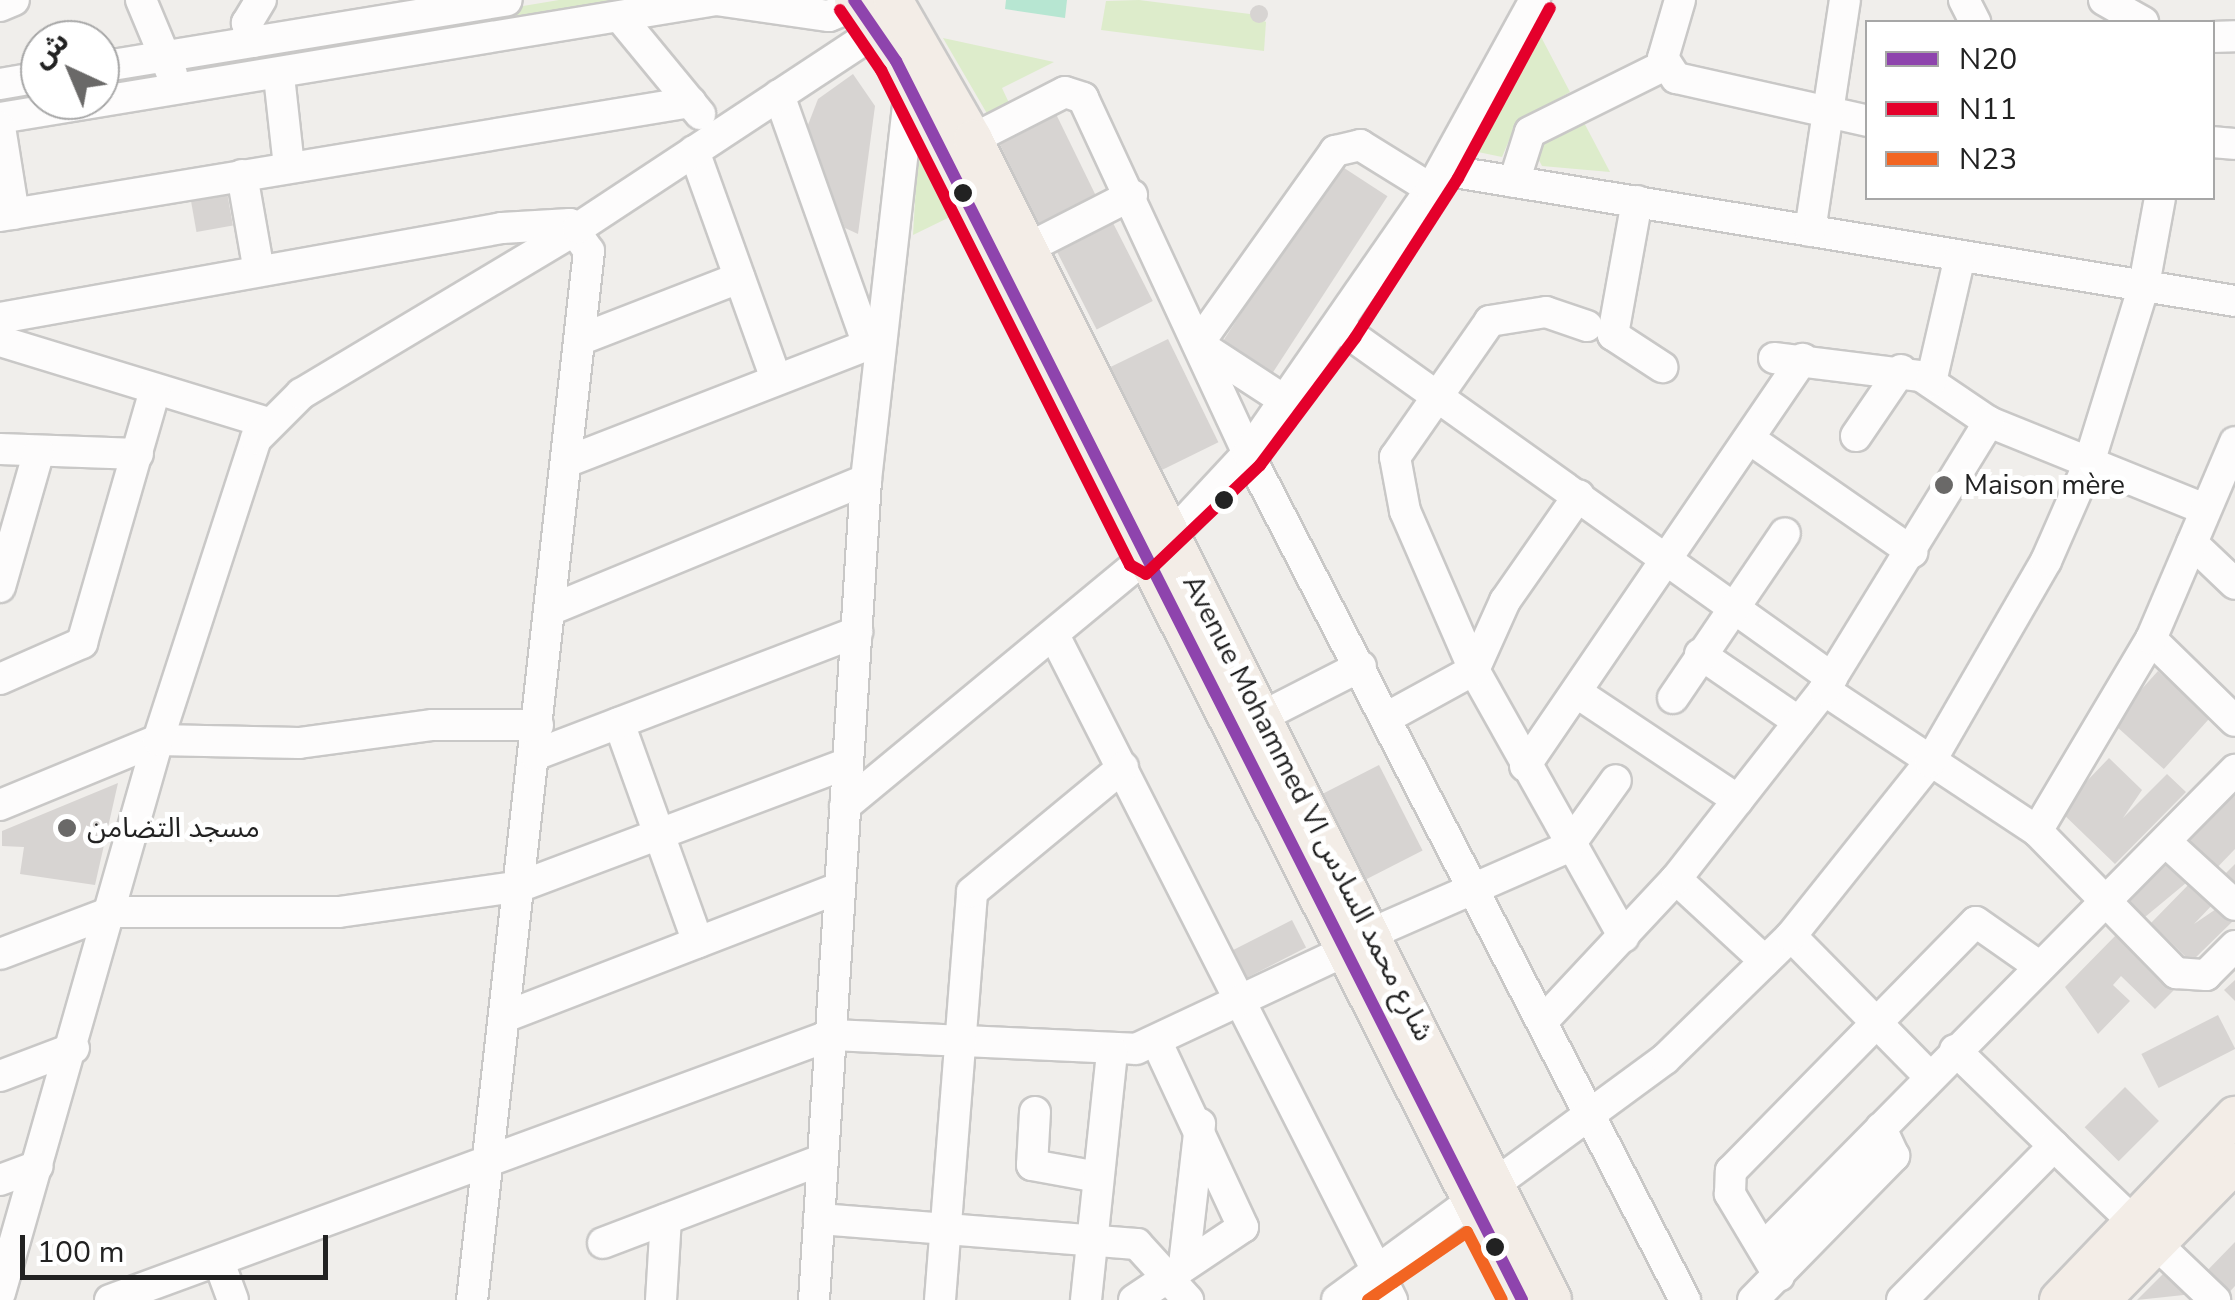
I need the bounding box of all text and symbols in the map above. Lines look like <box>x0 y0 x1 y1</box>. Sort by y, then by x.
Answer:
north arrow <box>20 20 120 120</box>
legend <box>1865 20 2215 200</box>
text: ش <box>24 23 78 77</box>
text: N20 <box>1959 39 2017 80</box>
text: N11 <box>1959 89 2017 130</box>
text: N23 <box>1959 139 2017 180</box>
unlabelled marker <box>953 183 973 203</box>
place label: Maison mère <box>1964 468 2125 502</box>
marker: Maison mère <box>1933 474 1955 496</box>
unlabelled marker <box>1214 490 1234 510</box>
street label: Avenue Mohammed VI شارع محمد السادس <box>1175 569 1441 1047</box>
place label: مسجد التضامن <box>87 811 260 845</box>
marker: مسجد التضامن <box>56 817 78 839</box>
scale bar <box>25 1215 332 1277</box>
text: 100 m <box>37 1232 124 1273</box>
unlabelled marker <box>1485 1237 1505 1257</box>

